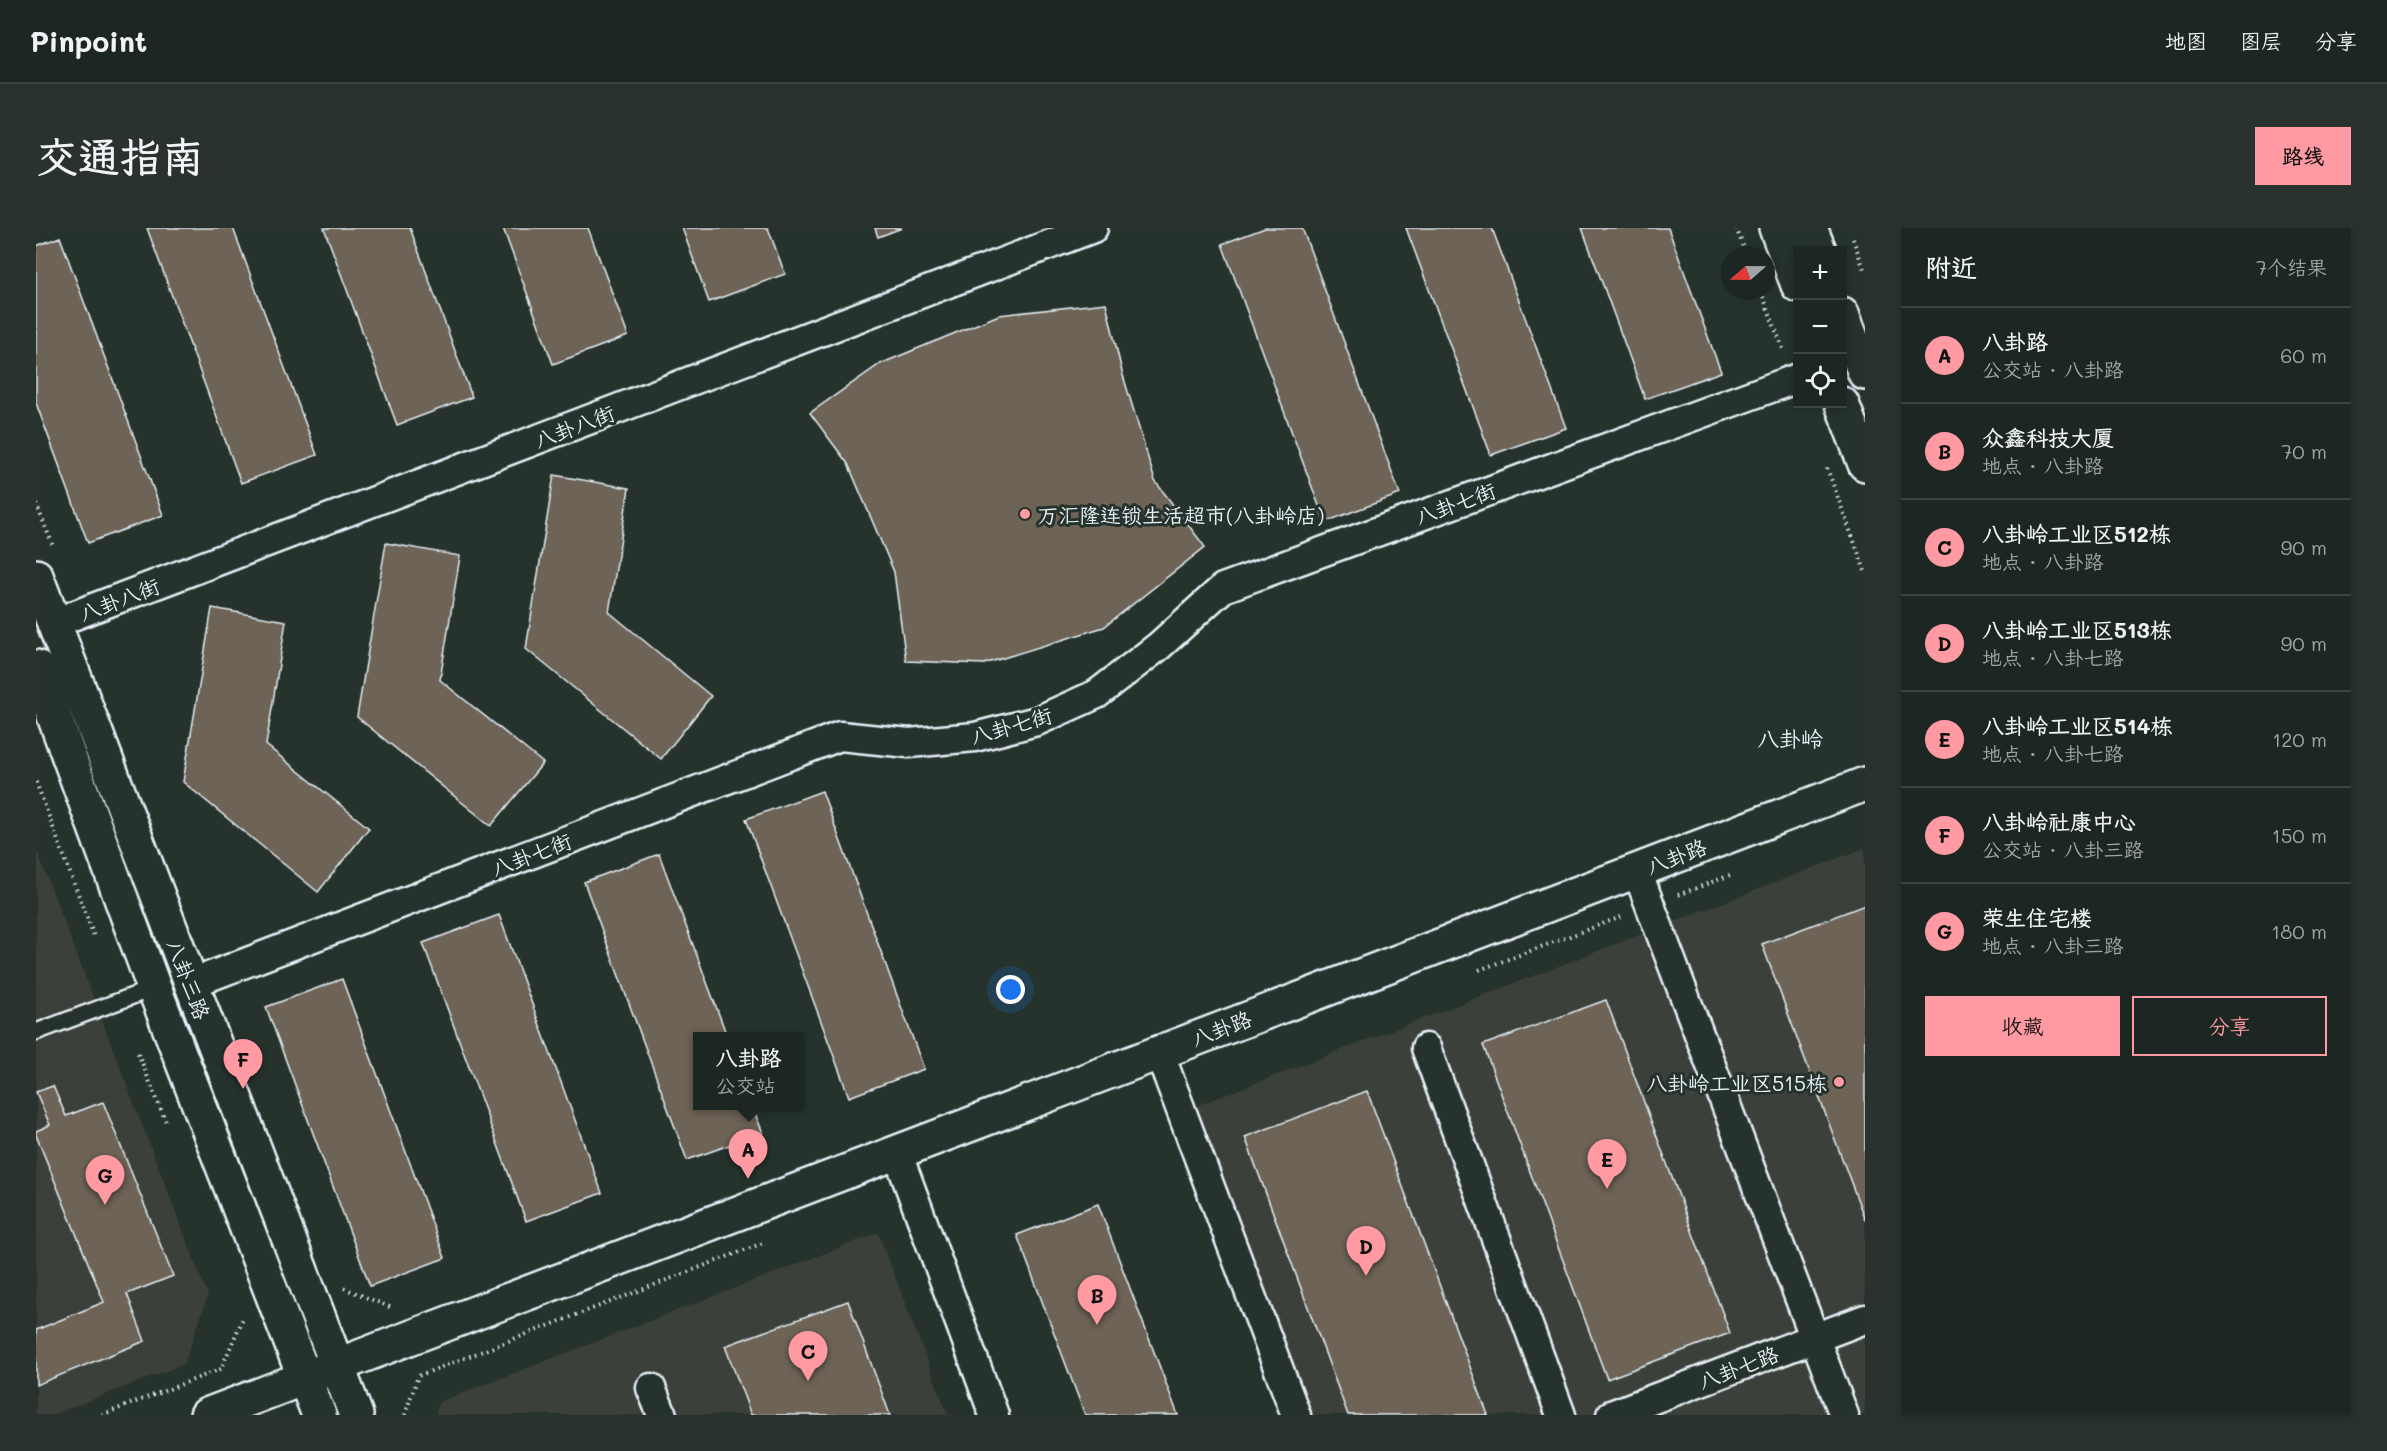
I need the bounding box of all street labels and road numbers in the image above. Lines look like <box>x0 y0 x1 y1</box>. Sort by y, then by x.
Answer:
street label: 八卦八街 <box>530 398 618 454</box>
street label: 八卦七街 <box>1411 476 1499 530</box>
street label: 八卦八街 <box>75 571 163 627</box>
street label: 八卦七街 <box>967 700 1055 750</box>
street label: 八卦七街 <box>487 826 575 882</box>
street label: 八卦路 <box>1642 832 1710 880</box>
street label: 八卦三路 <box>161 935 217 1023</box>
street label: 八卦路 <box>1187 1004 1255 1052</box>
street label: 八卦七路 <box>1694 1339 1782 1395</box>

